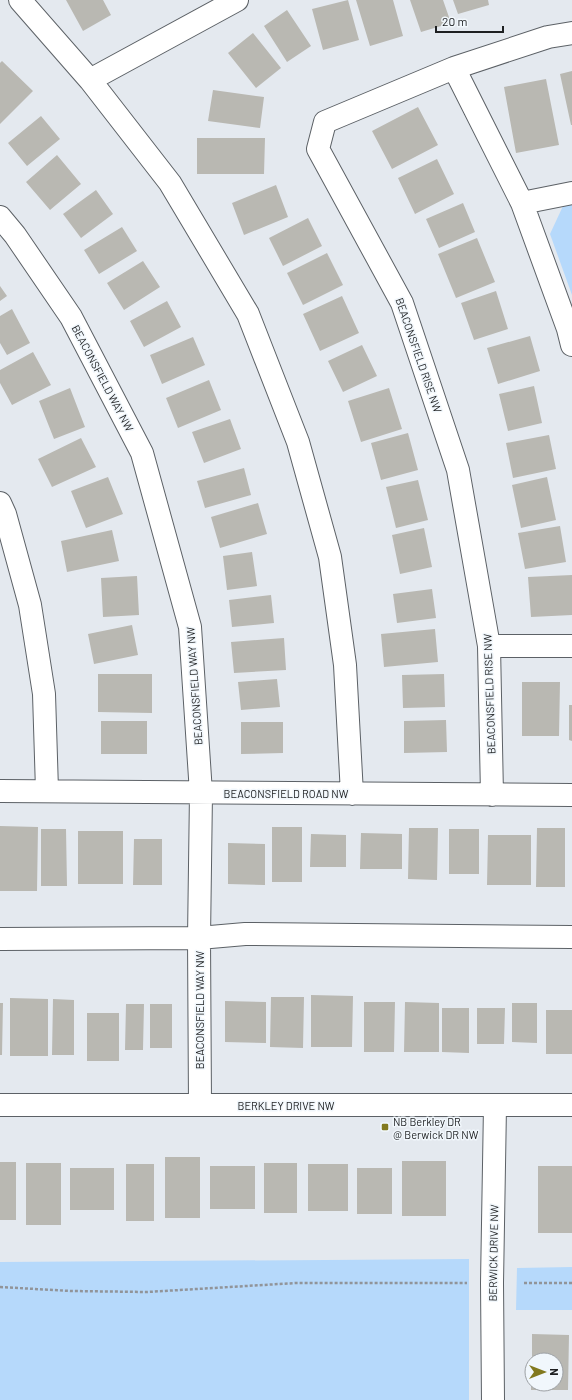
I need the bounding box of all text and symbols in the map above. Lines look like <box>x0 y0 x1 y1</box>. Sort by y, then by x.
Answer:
scale bar <box>436 8 503 34</box>
text: 20 m <box>442 14 468 28</box>
street label: BEACONSFIELD RISE NW <box>393 296 445 414</box>
street label: BEACONSFIELD WAY NW <box>69 323 137 434</box>
street label: BEACONSFIELD WAY NW <box>183 626 205 746</box>
street label: BEACONSFIELD RISE NW <box>480 633 498 754</box>
street label: BEACONSFIELD ROAD NW <box>224 787 349 800</box>
street label: BEACONSFIELD WAY NW <box>193 950 206 1069</box>
street label: BERKLEY DRIVE NW <box>238 1099 335 1112</box>
place label: NB Berkley DR @ Berwick DR NW <box>393 1115 479 1141</box>
marker: NB Berkley DR @ Berwick DR NW <box>380 1122 390 1132</box>
street label: BERWICK DRIVE NW <box>486 1204 500 1302</box>
north arrow <box>524 1352 564 1392</box>
text: N <box>548 1368 561 1376</box>

